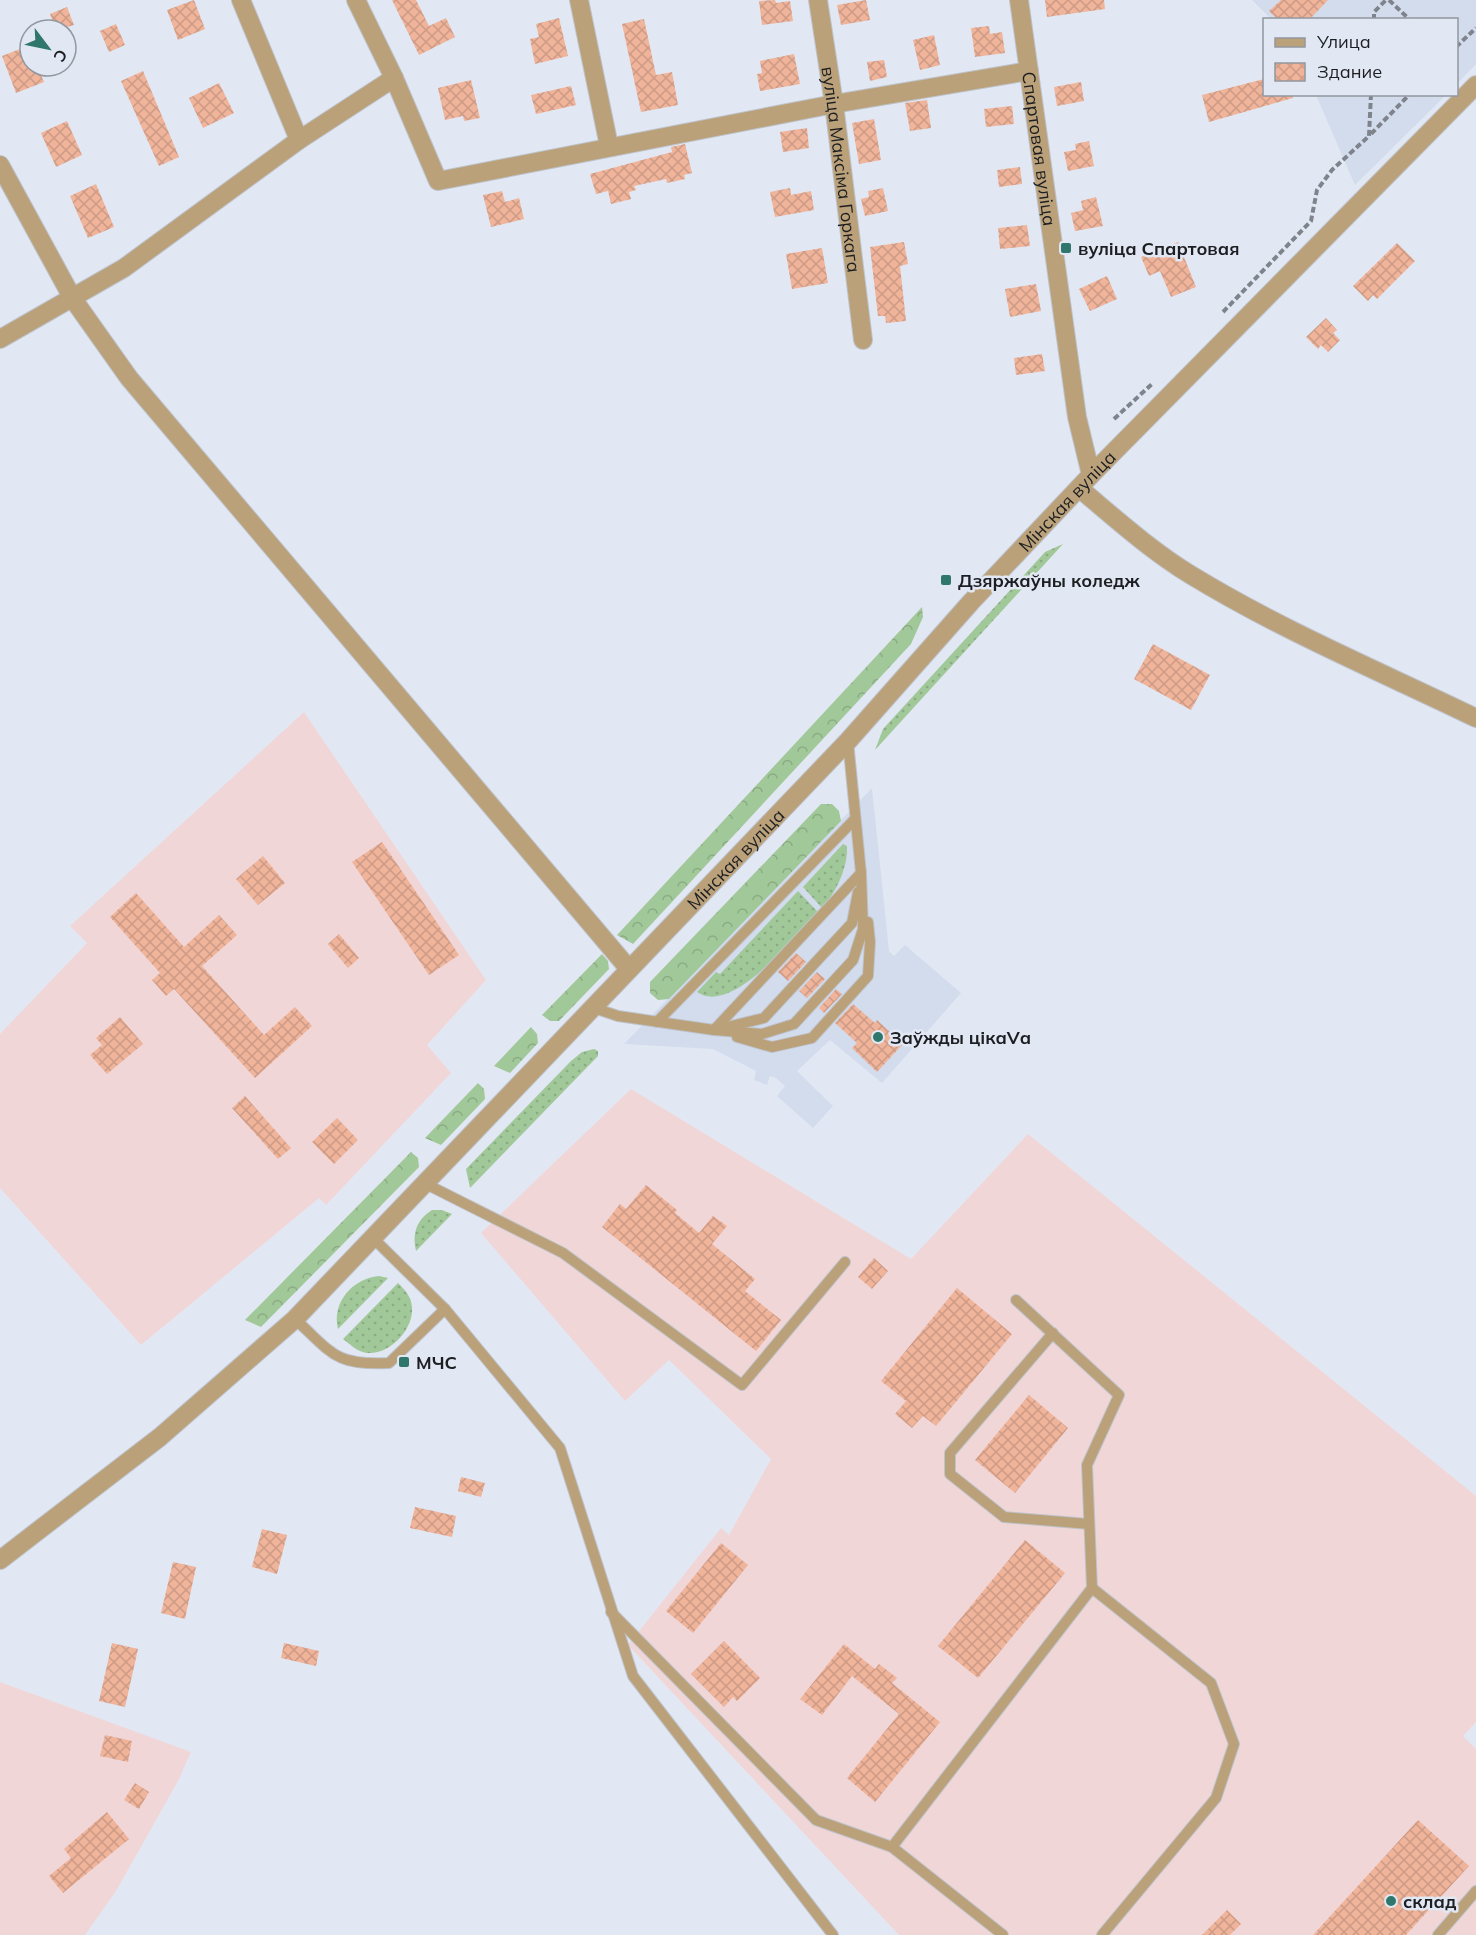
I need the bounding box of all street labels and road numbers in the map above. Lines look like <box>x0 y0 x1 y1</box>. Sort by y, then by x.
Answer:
street label: вуліца Максіма Горкага <box>817 65 866 274</box>
street label: Спартовая вуліца <box>1018 70 1062 227</box>
street label: Мінская вуліца <box>1013 445 1120 556</box>
street label: Мінская вуліца <box>682 803 789 914</box>

